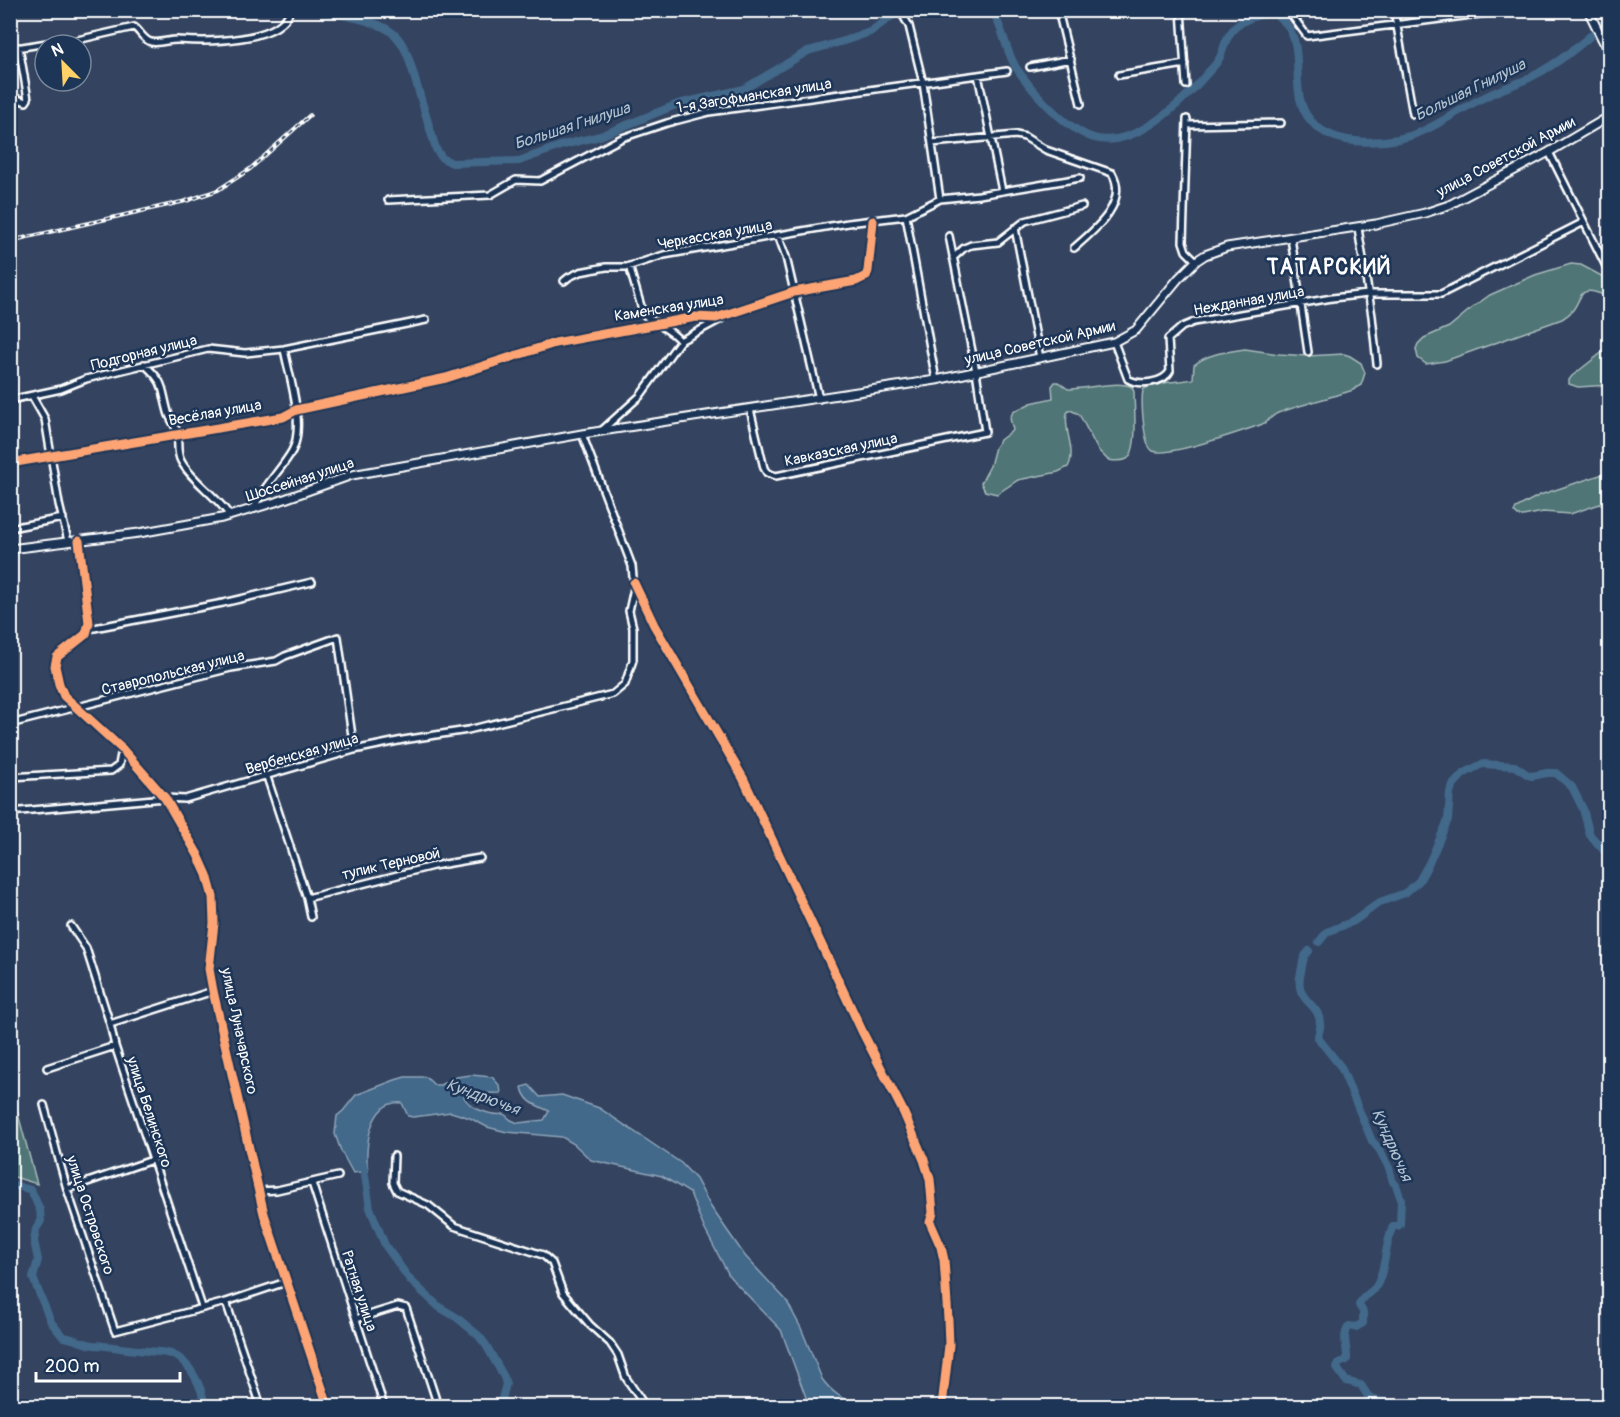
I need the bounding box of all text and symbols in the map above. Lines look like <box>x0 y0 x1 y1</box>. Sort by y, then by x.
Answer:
north arrow <box>33 33 93 93</box>
text: N <box>48 39 66 62</box>
water label: Большая Гнилуша <box>1411 54 1530 125</box>
street label: 1-я Загофманская улица <box>675 74 833 118</box>
water label: Большая Гнилуша <box>512 97 634 154</box>
street label: улица Советской Армии <box>1433 112 1579 202</box>
street label: Черкасская улица <box>656 216 774 254</box>
district label: ТАТАРСКИЙ <box>1266 254 1391 281</box>
street label: Нежданная улица <box>1192 282 1306 320</box>
street label: Каменская улица <box>613 290 725 326</box>
street label: улица Советской Армии <box>962 316 1118 370</box>
street label: Подгорная улица <box>89 331 199 375</box>
street label: Весёлая улица <box>167 395 263 431</box>
street label: Кавказская улица <box>783 429 899 471</box>
street label: Шоссейная улица <box>244 454 356 506</box>
street label: Ставропольская улица <box>100 646 247 700</box>
street label: Вербенская улица <box>243 729 361 779</box>
street label: тупик Терновой <box>340 843 442 885</box>
street label: улица Луначарского <box>216 965 262 1096</box>
street label: улица Белинского <box>122 1053 176 1170</box>
water label: Кундрючья <box>444 1075 524 1120</box>
water label: Кундрючья <box>1367 1106 1417 1185</box>
street label: улица Островского <box>61 1152 118 1277</box>
street label: Ратная улица <box>337 1248 381 1334</box>
scale bar <box>36 1345 180 1383</box>
text: 200 m <box>45 1355 100 1378</box>

